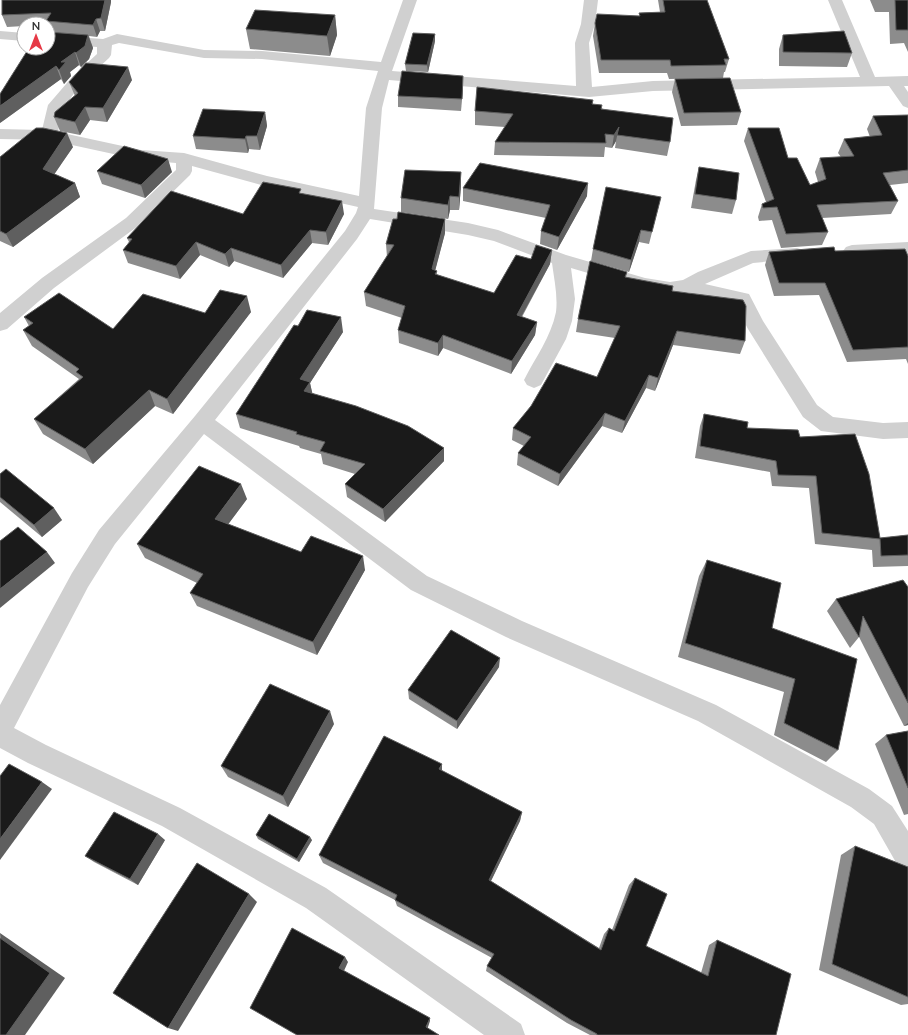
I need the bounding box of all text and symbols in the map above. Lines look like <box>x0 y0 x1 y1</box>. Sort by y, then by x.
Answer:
north arrow <box>16 16 56 56</box>
text: N <box>32 19 40 32</box>

